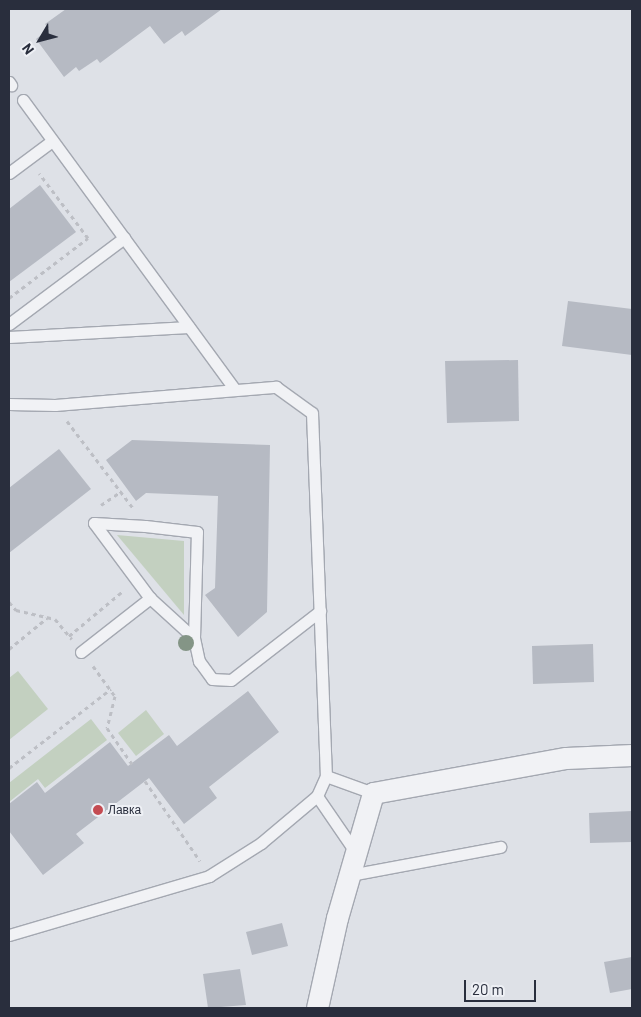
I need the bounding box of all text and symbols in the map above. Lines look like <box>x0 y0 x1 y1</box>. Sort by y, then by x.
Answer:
north arrow <box>15 15 65 65</box>
text: N <box>18 40 37 58</box>
place label: Лавка <box>108 803 141 817</box>
marker: Лавка <box>92 804 104 816</box>
scale bar <box>466 970 538 1002</box>
text: 20 m <box>472 980 504 998</box>

